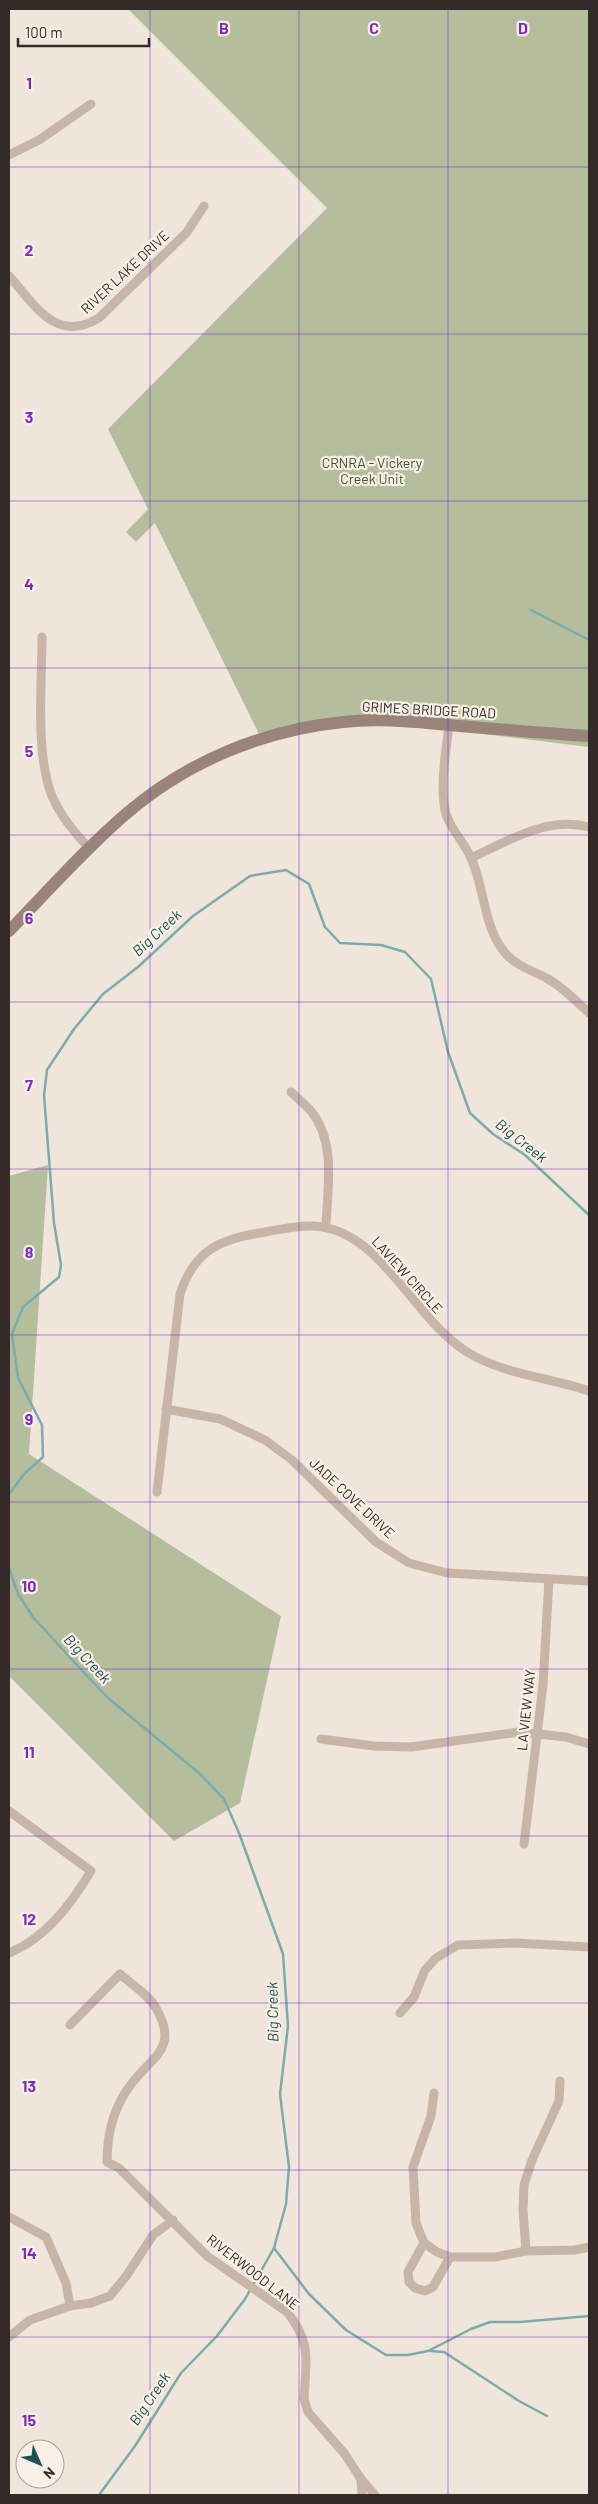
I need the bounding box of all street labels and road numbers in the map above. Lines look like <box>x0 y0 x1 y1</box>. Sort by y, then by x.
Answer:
street label: RIVER LAKE DRIVE <box>77 226 172 317</box>
street label: GRIMES BRIDGE ROAD <box>362 698 496 721</box>
street label: LAVIEW CIRCLE <box>368 1233 446 1317</box>
street label: JADE COVE DRIVE <box>306 1454 398 1541</box>
street label: LA VIEW WAY <box>513 1668 538 1752</box>
street label: RIVERWOOD LANE <box>204 2230 303 2313</box>

